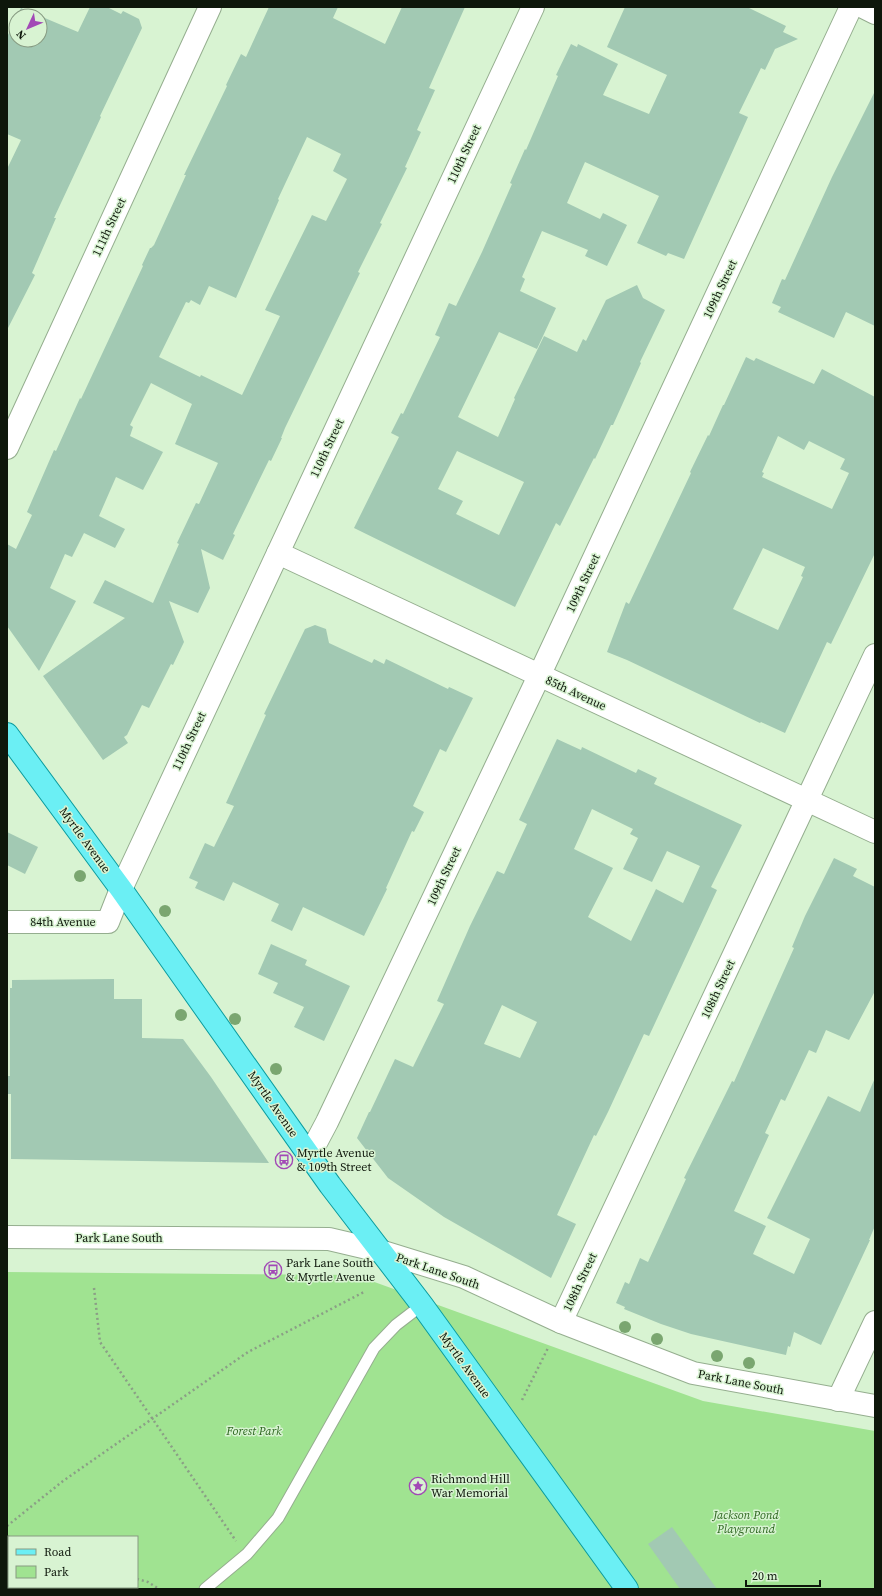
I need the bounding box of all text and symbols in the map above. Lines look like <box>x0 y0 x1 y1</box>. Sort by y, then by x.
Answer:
north arrow <box>8 8 48 48</box>
text: N <box>13 27 29 43</box>
street label: 110th Street <box>443 122 485 186</box>
street label: 111th Street <box>88 195 130 259</box>
street label: 109th Street <box>699 257 741 321</box>
street label: 110th Street <box>306 416 348 480</box>
street label: 109th Street <box>562 551 604 615</box>
street label: 85th Avenue <box>543 672 609 714</box>
street label: 110th Street <box>168 709 210 773</box>
street label: Myrtle Avenue <box>56 804 114 876</box>
street label: 109th Street <box>423 844 465 908</box>
street label: 84th Avenue <box>30 914 96 930</box>
street label: 108th Street <box>697 957 739 1021</box>
street label: Myrtle Avenue <box>244 1068 302 1140</box>
place label: Myrtle Avenue & 109th Street <box>297 1145 375 1175</box>
bus stop icon: Myrtle Avenue & 109th Street <box>274 1150 294 1170</box>
street label: Park Lane South <box>75 1230 163 1246</box>
street label: Park Lane South <box>394 1249 482 1293</box>
street label: 108th Street <box>559 1250 601 1314</box>
place label: Park Lane South & Myrtle Avenue <box>286 1255 375 1285</box>
bus stop icon: Park Lane South & Myrtle Avenue <box>263 1260 283 1280</box>
street label: Myrtle Avenue <box>436 1329 494 1401</box>
street label: Park Lane South <box>697 1366 785 1398</box>
park label: Forest Park <box>225 1423 282 1439</box>
place label: Richmond Hill War Memorial <box>431 1471 510 1501</box>
place icon: Richmond Hill War Memorial <box>408 1476 428 1496</box>
park label: Jackson Pond Playground <box>711 1507 780 1537</box>
legend <box>8 1536 138 1588</box>
text: Road <box>44 1544 71 1560</box>
scale bar <box>746 1562 820 1588</box>
text: Park <box>44 1564 69 1580</box>
text: 20 m <box>752 1568 778 1584</box>

